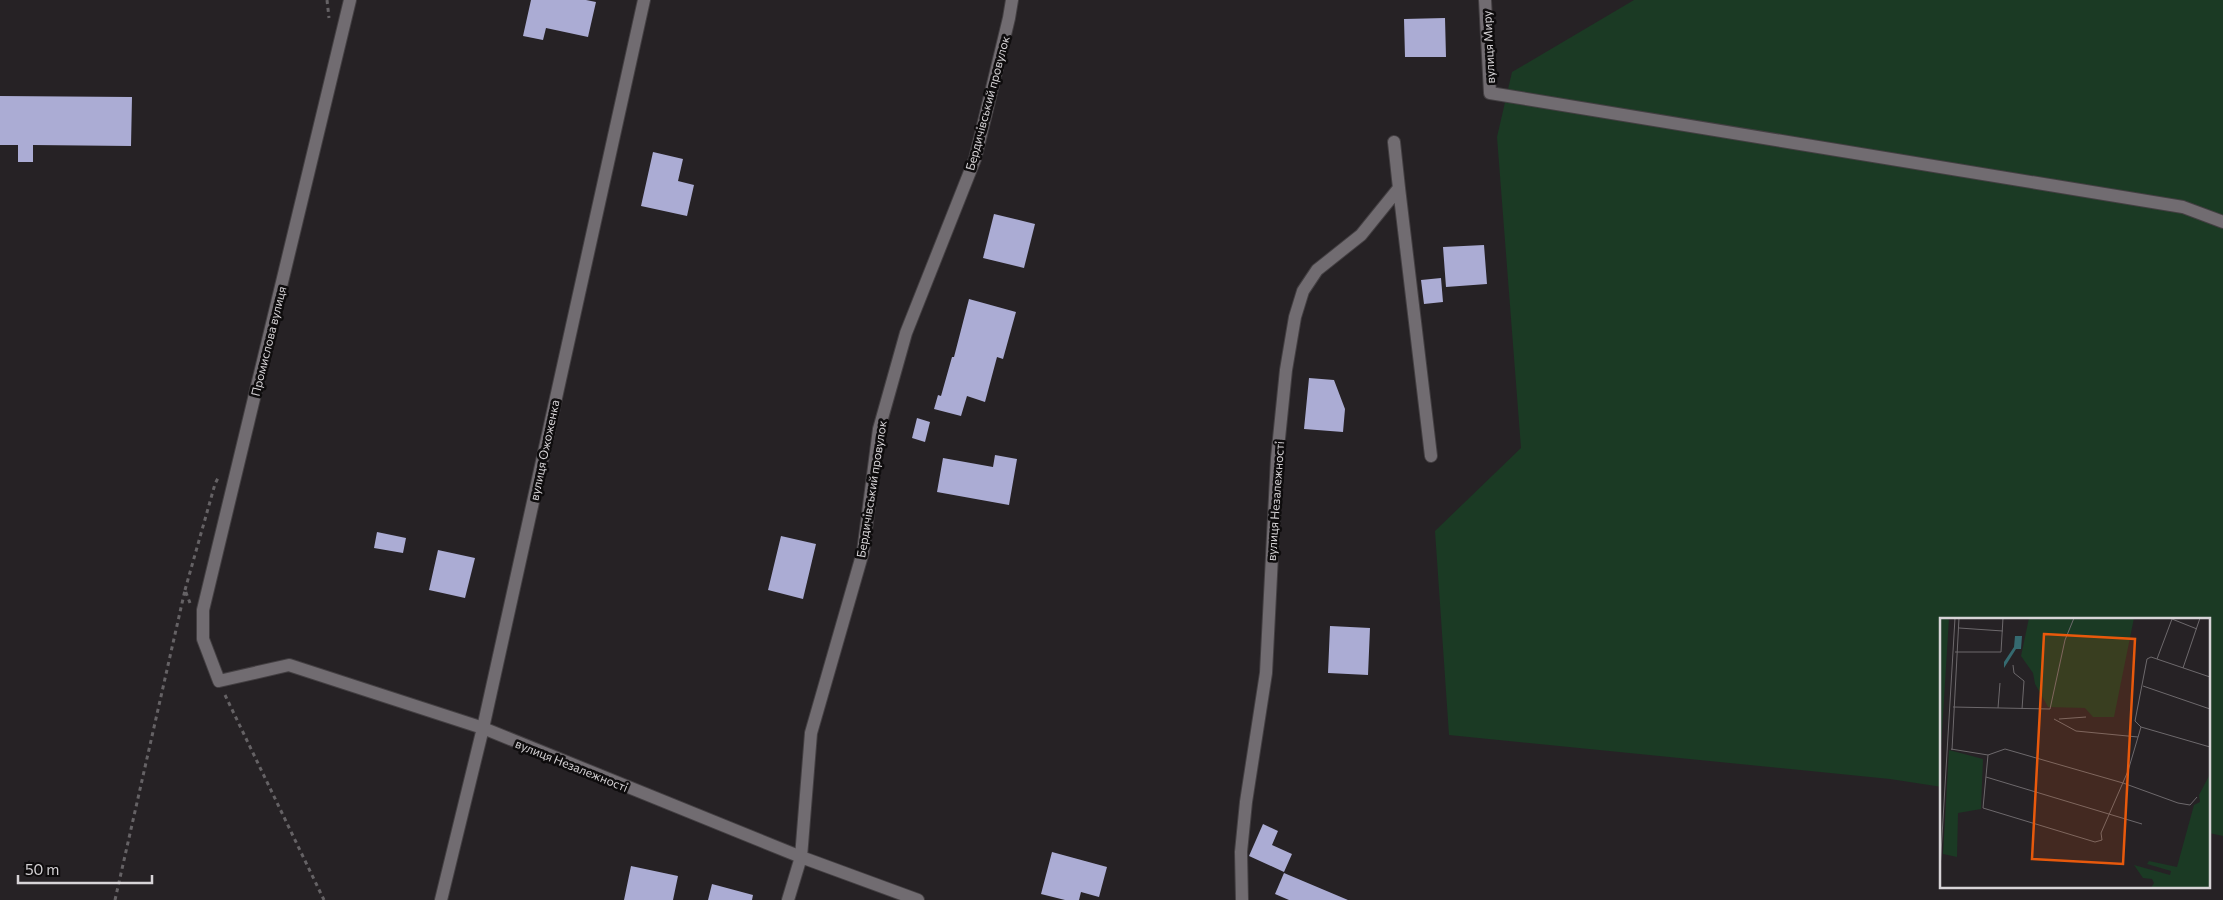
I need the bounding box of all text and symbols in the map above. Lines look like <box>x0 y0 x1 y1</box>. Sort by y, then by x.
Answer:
street label: вулиця Миру <box>1479 10 1497 84</box>
street label: Бердичівський провулок <box>962 34 1012 172</box>
street label: Промислова вулиця <box>248 285 288 397</box>
street label: вулиця Ожоженка <box>526 398 562 502</box>
street label: Бердичівський провулок <box>853 419 889 559</box>
street label: вулиця Незалежності <box>1264 440 1286 562</box>
inset map <box>1940 618 2210 888</box>
street label: вулиця Незалежності <box>514 736 630 794</box>
scale bar <box>18 852 151 884</box>
text: 50 m <box>25 860 59 878</box>

